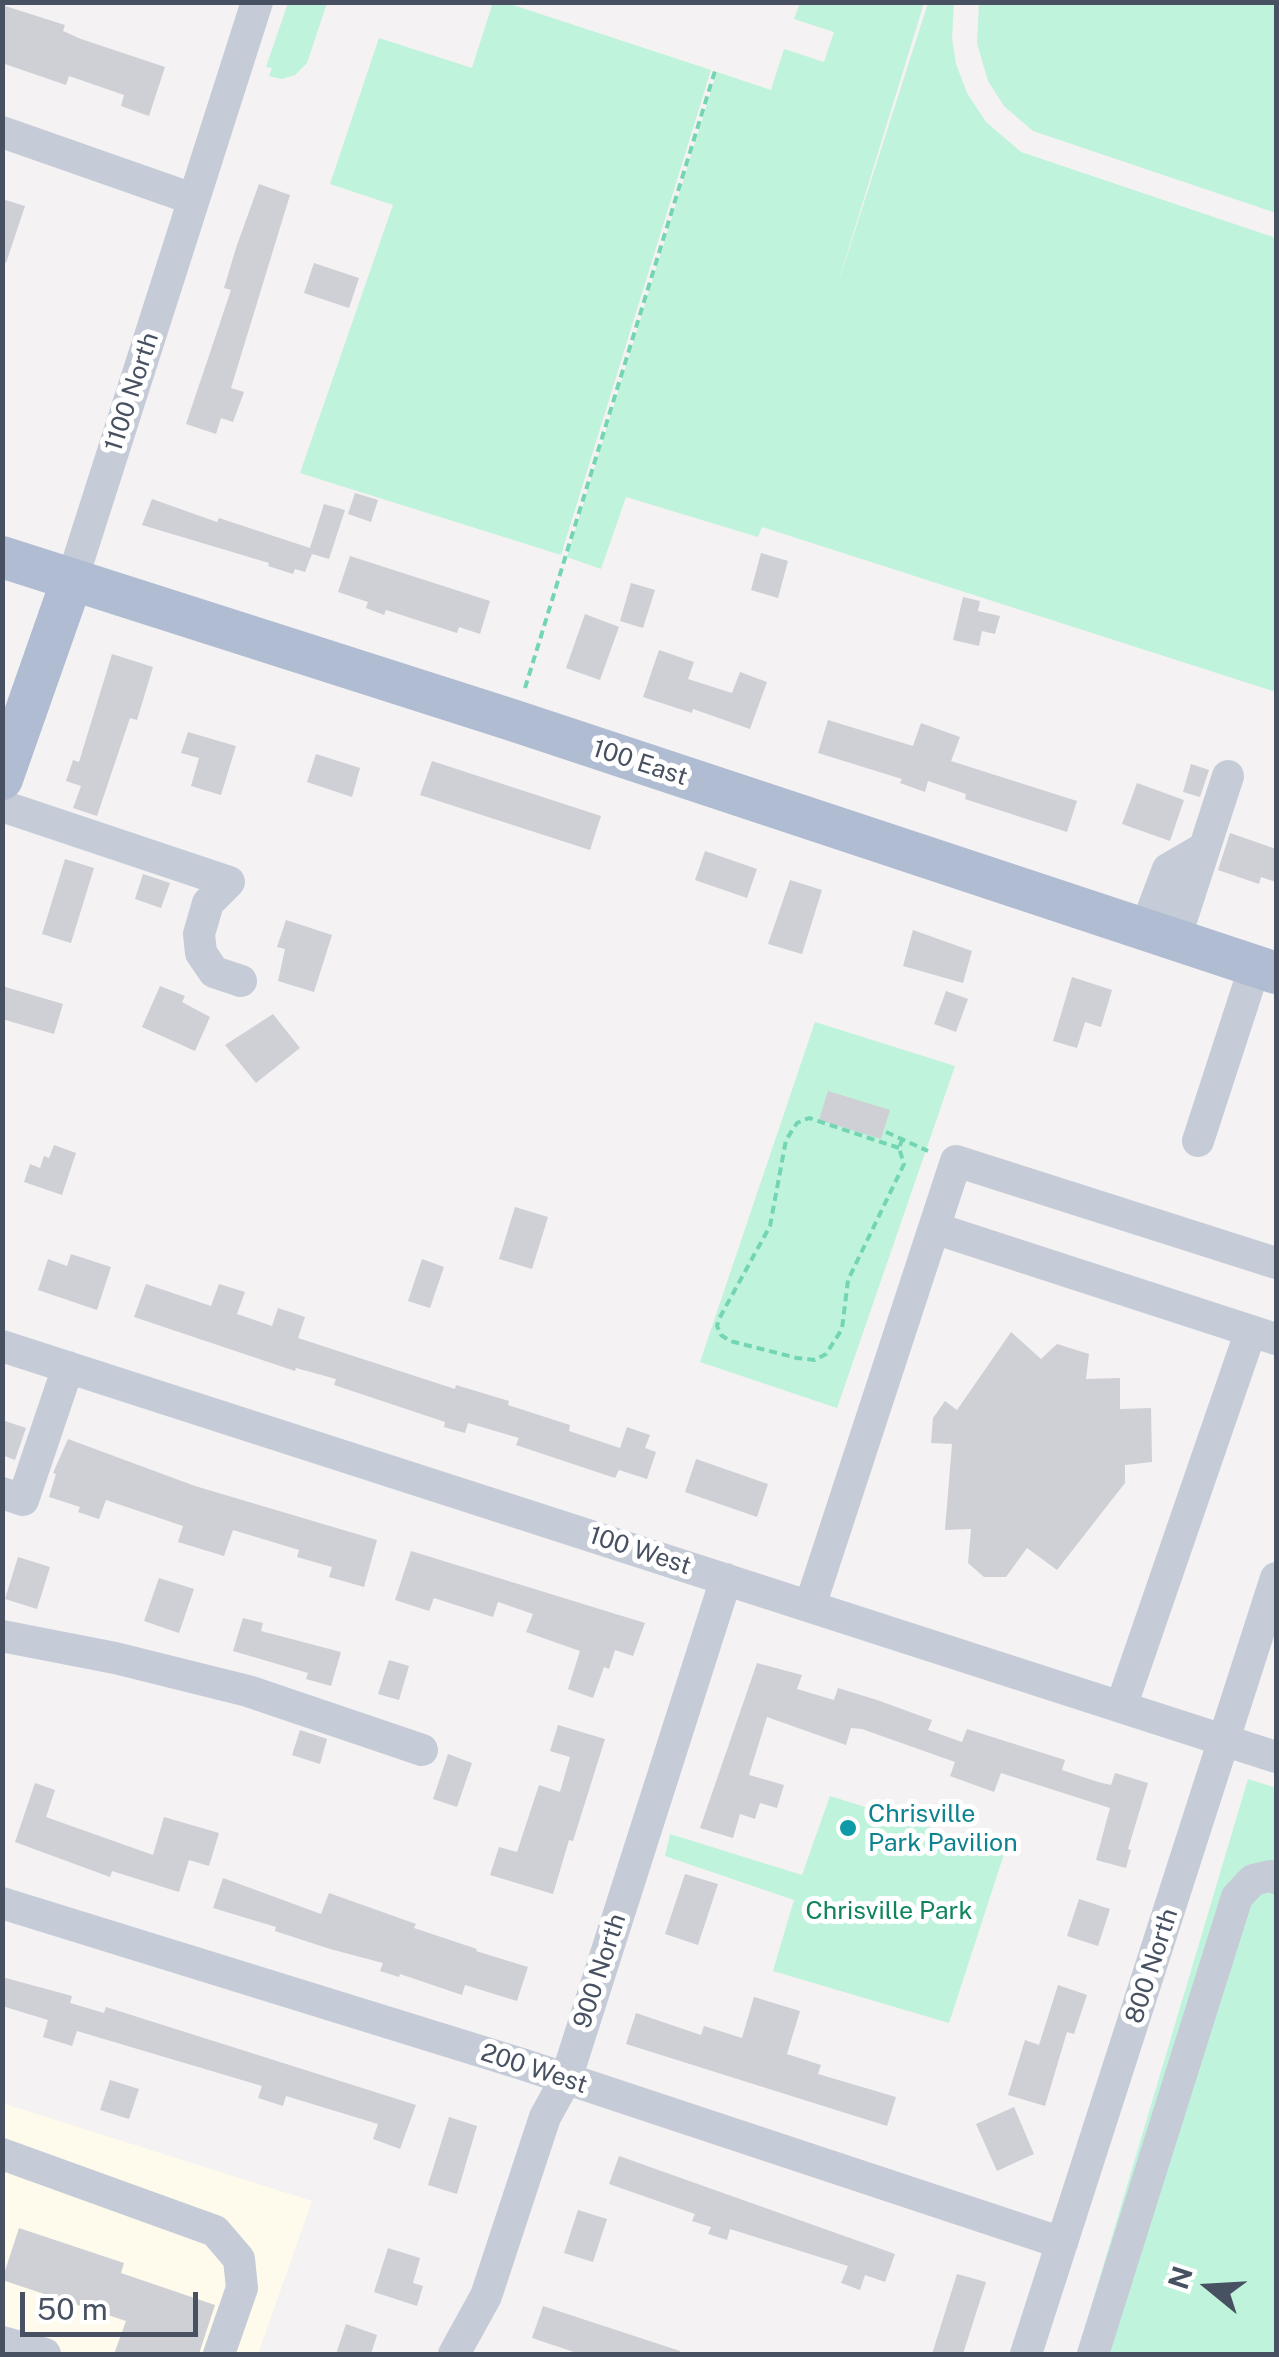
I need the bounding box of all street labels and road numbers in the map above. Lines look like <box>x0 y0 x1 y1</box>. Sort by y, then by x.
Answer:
street label: 1100 North <box>99 329 165 455</box>
street label: 100 East <box>589 734 691 792</box>
street label: 100 West <box>585 1520 695 1582</box>
street label: 800 North <box>1119 1905 1185 2027</box>
street label: 900 North <box>567 1910 633 2032</box>
street label: 200 West <box>477 2038 591 2100</box>

